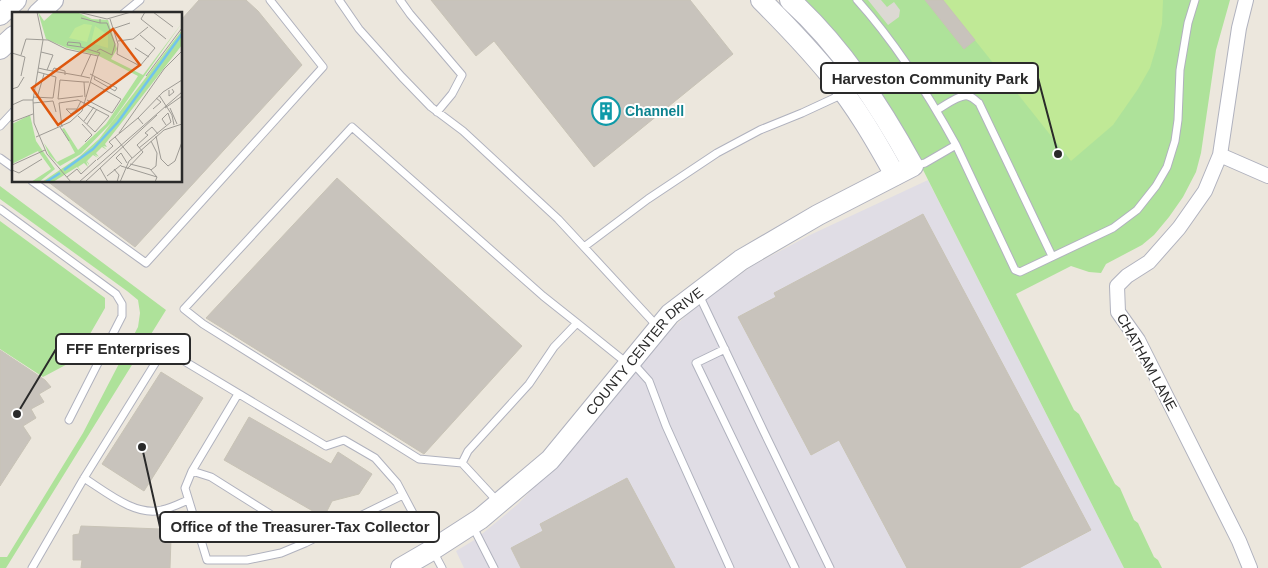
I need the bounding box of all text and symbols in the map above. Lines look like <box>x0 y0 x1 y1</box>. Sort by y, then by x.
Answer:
inset map <box>12 12 182 182</box>
callout: Harveston Community Park <box>821 63 1038 93</box>
text: Harveston Community Park <box>832 70 1029 87</box>
building icon: Channell <box>591 96 621 126</box>
place label: Channell <box>625 103 684 119</box>
street label: COUNTY CENTER DRIVE <box>582 284 706 418</box>
street label: CHATHAM LANE <box>1114 311 1180 413</box>
callout: FFF Enterprises <box>56 334 190 364</box>
text: FFF Enterprises <box>66 340 180 357</box>
callout: Office of the Treasurer-Tax Collector <box>160 512 439 542</box>
text: Office of the Treasurer-Tax Collector <box>171 518 430 535</box>

